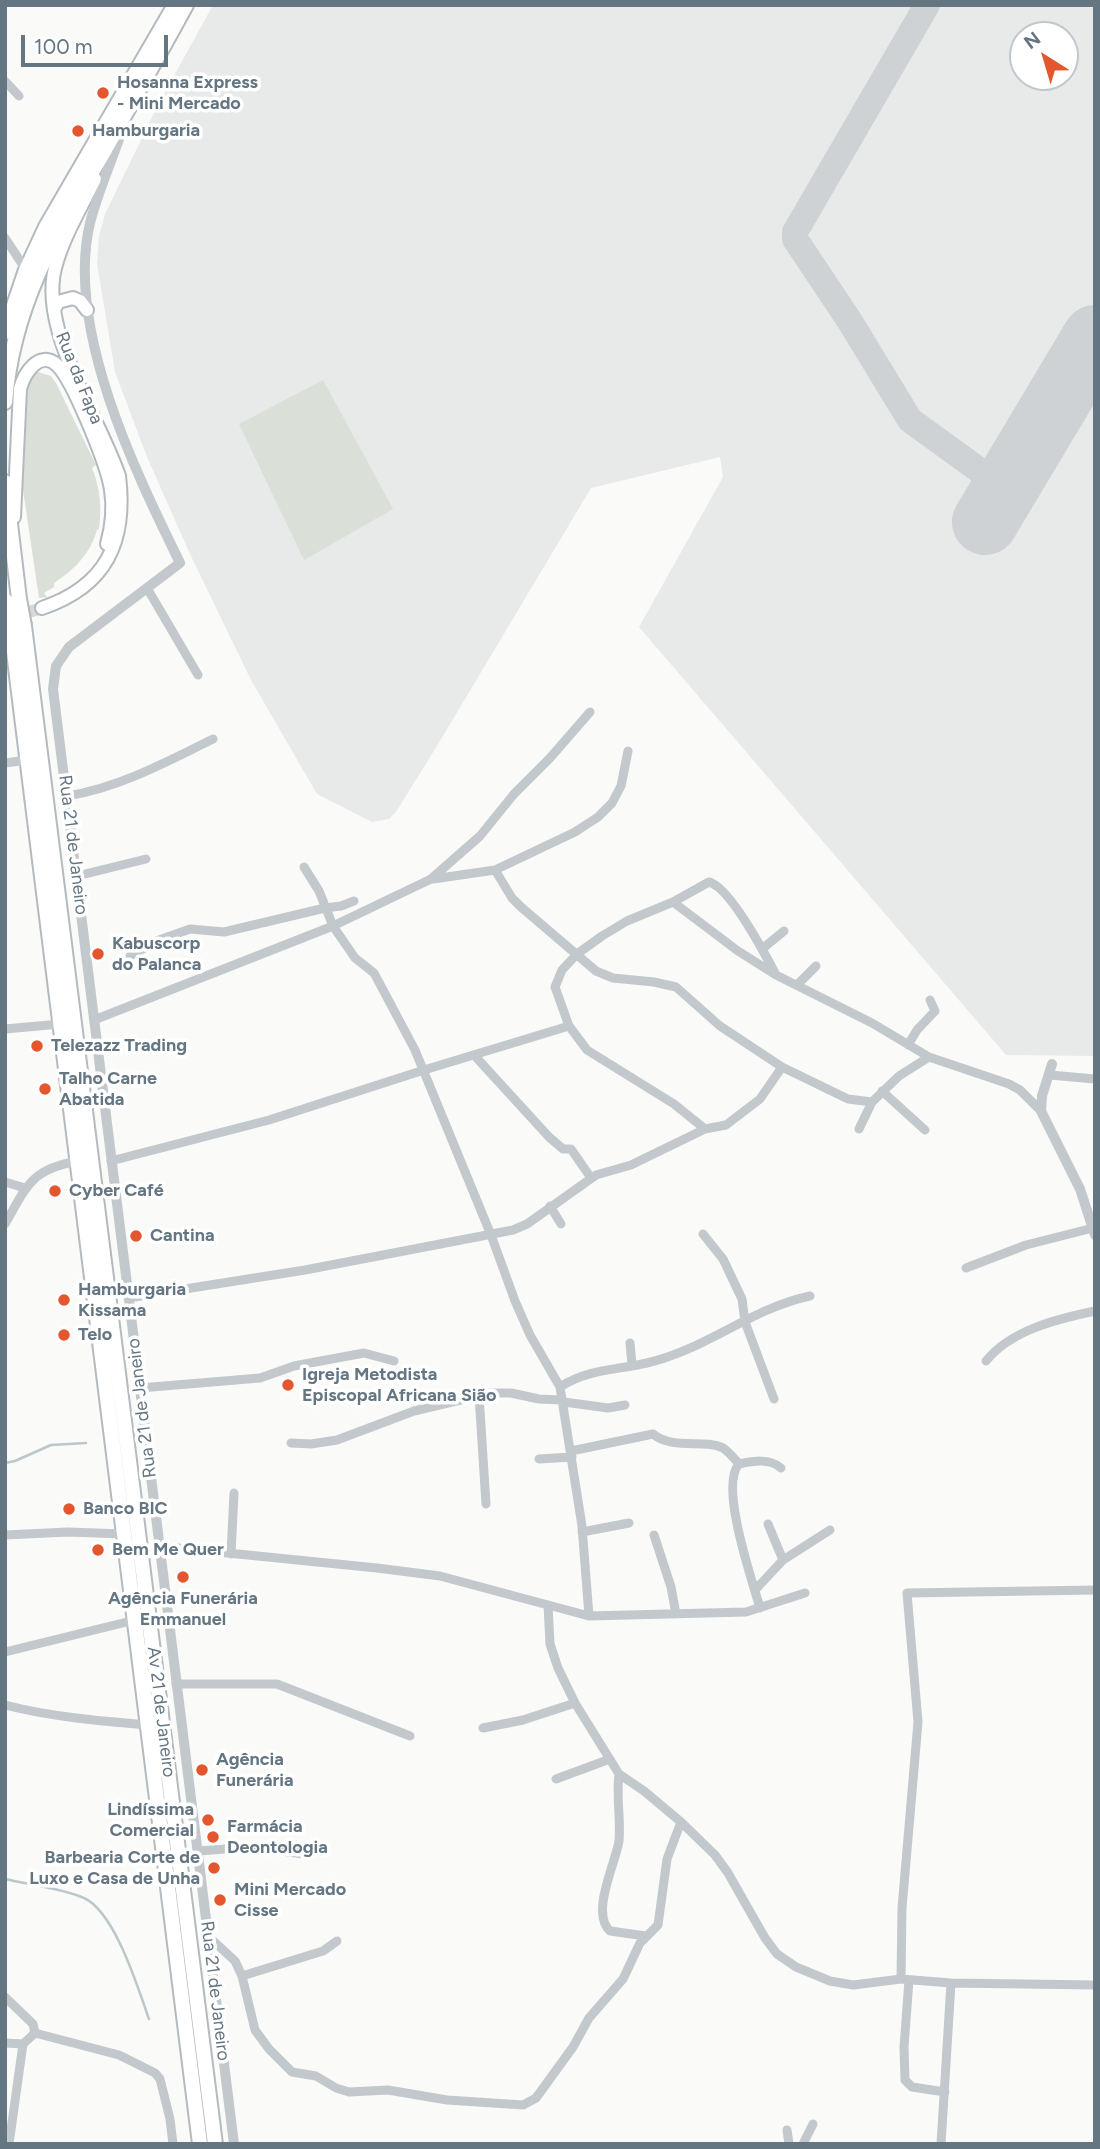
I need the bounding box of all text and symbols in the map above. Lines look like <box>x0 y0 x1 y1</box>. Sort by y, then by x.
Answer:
scale bar <box>24 21 172 65</box>
north arrow <box>1009 21 1079 91</box>
text: N <box>1019 27 1045 54</box>
text: 100 m <box>34 34 93 59</box>
place label: Hosanna Express - Mini Mercado <box>117 72 258 114</box>
marker: Hosanna Express - Mini Mercado <box>95 85 111 101</box>
place label: Hamburgaria <box>92 120 200 142</box>
marker: Hamburgaria <box>70 123 86 139</box>
street label: Rua da Fapa <box>51 329 107 427</box>
street label: Rua 21 de Janeiro <box>54 774 92 916</box>
place label: Kabuscorp do Palanca <box>112 933 201 976</box>
marker: Kabuscorp do Palanca <box>90 946 106 962</box>
place label: Telezazz Trading <box>51 1035 187 1057</box>
marker: Telezazz Trading <box>29 1038 45 1054</box>
place label: Talho Carne Abatida <box>59 1068 157 1110</box>
marker: Talho Carne Abatida <box>37 1081 53 1097</box>
place label: Cyber Café <box>69 1180 164 1202</box>
marker: Cyber Café <box>47 1183 63 1199</box>
place label: Cantina <box>150 1225 215 1247</box>
marker: Cantina <box>128 1228 144 1244</box>
place label: Hamburgaria Kissama <box>78 1279 186 1322</box>
marker: Hamburgaria Kissama <box>56 1292 72 1308</box>
place label: Telo <box>78 1324 112 1346</box>
marker: Telo <box>56 1327 72 1343</box>
street label: Rua 21 de Janeiro <box>123 1337 161 1479</box>
place label: Igreja Metodista Episcopal Africana Sião <box>302 1364 497 1406</box>
marker: Igreja Metodista Episcopal Africana Sião <box>280 1377 296 1393</box>
place label: Banco BIC <box>83 1498 168 1520</box>
marker: Banco BIC <box>61 1501 77 1517</box>
place label: Bem Me Quer <box>112 1539 224 1561</box>
marker: Bem Me Quer <box>90 1542 106 1558</box>
marker: Agência Funerária Emmanuel <box>175 1569 191 1585</box>
place label: Agência Funerária Emmanuel <box>108 1588 258 1630</box>
street label: Av 21 de Janeiro <box>142 1645 180 1779</box>
place label: Agência Funerária <box>216 1749 294 1792</box>
marker: Agência Funerária <box>194 1762 210 1778</box>
place label: Lindíssima Comercial <box>107 1799 194 1842</box>
marker: Lindíssima Comercial <box>200 1812 216 1828</box>
place label: Farmácia Deontologia <box>227 1816 328 1858</box>
marker: Farmácia Deontologia <box>205 1829 221 1845</box>
place label: Barbearia Corte de Luxo e Casa de Unha <box>29 1847 200 1890</box>
marker: Barbearia Corte de Luxo e Casa de Unha <box>206 1860 222 1876</box>
place label: Mini Mercado Cisse <box>234 1879 346 1922</box>
marker: Mini Mercado Cisse <box>212 1892 228 1908</box>
street label: Rua 21 de Janeiro <box>196 1920 234 2062</box>

